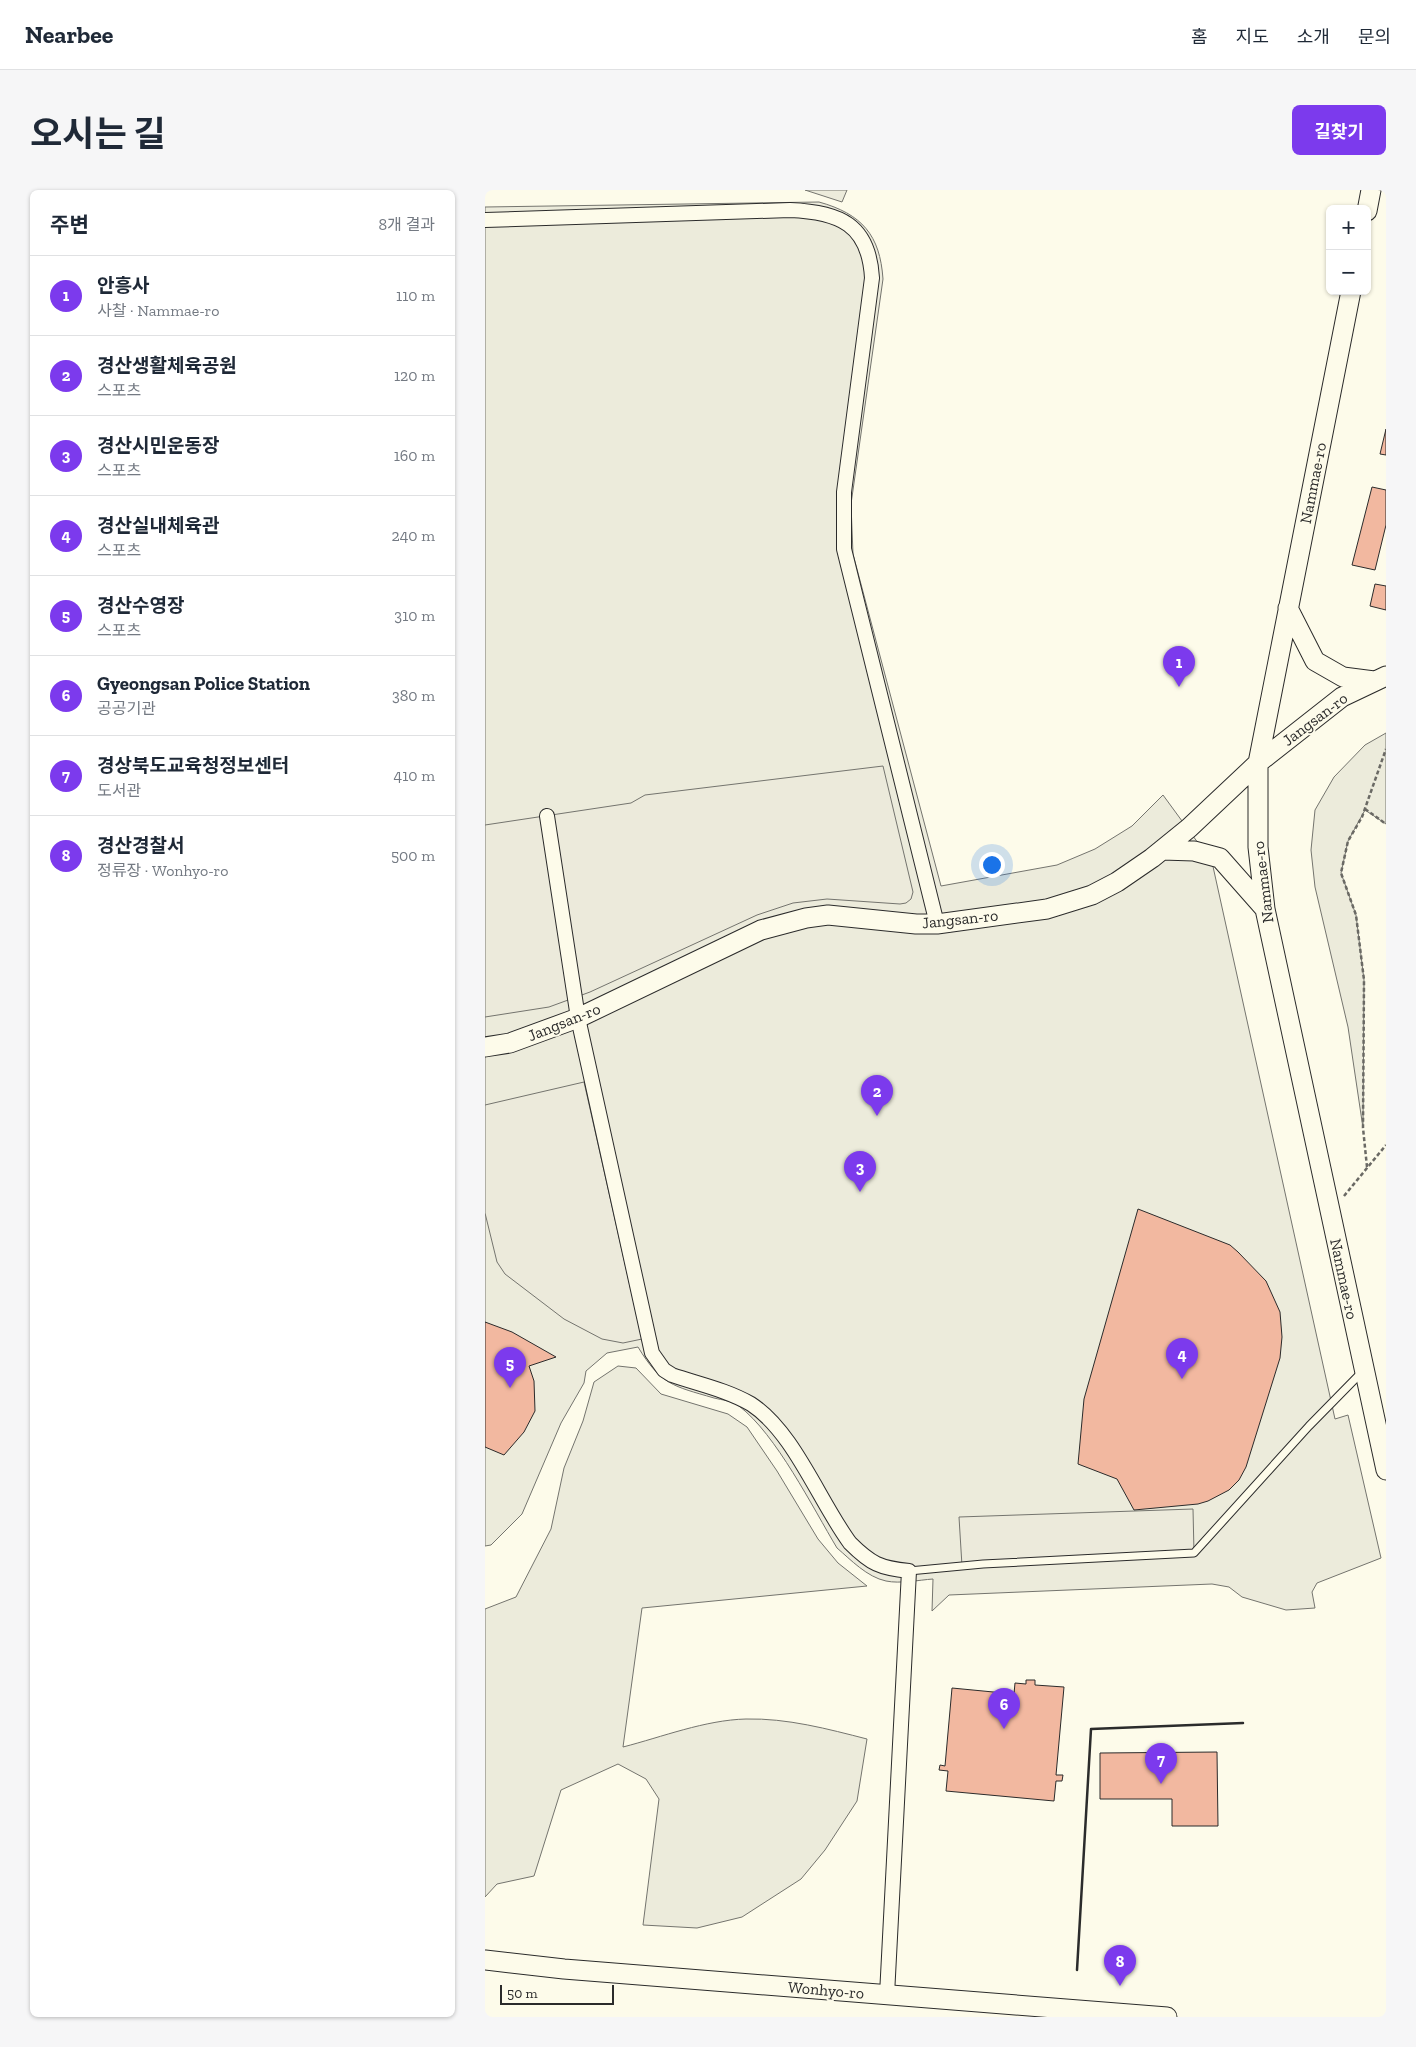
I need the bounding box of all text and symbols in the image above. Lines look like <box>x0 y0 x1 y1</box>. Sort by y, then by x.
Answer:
text: Nearbee <box>25 20 113 49</box>
text: 홈 <box>1191 26 1208 48</box>
text: 지도 <box>1236 26 1269 48</box>
text: 소개 <box>1297 26 1330 48</box>
text: 문의 <box>1358 26 1391 48</box>
button: 길찾기 <box>1292 105 1386 155</box>
text: 오시는 길 <box>30 113 165 155</box>
map controls <box>1326 205 1371 295</box>
button: + <box>1326 205 1371 250</box>
text: 주변 <box>50 212 89 237</box>
text: 8개 결과 <box>379 215 435 234</box>
button: − <box>1326 250 1371 295</box>
text: 안흥사 <box>97 274 149 297</box>
text: 1 <box>63 286 69 305</box>
text: 110 m <box>396 286 435 305</box>
text: 사찰 · Nammae-ro <box>97 301 219 320</box>
text: 경산생활체육공원 <box>97 354 237 377</box>
text: 2 <box>62 366 70 385</box>
text: 120 m <box>394 366 435 385</box>
text: 스포츠 <box>97 381 141 400</box>
text: 경산시민운동장 <box>97 434 219 457</box>
street label: Nammae-ro <box>1296 441 1330 525</box>
text: 3 <box>62 446 70 465</box>
text: 160 m <box>394 446 435 465</box>
text: 스포츠 <box>97 461 141 480</box>
text: 경산실내체육관 <box>97 514 219 537</box>
text: 4 <box>61 526 71 545</box>
text: 240 m <box>391 526 435 545</box>
text: 스포츠 <box>97 541 141 560</box>
text: 경산수영장 <box>97 594 184 617</box>
text: 5 <box>62 606 70 625</box>
text: 310 m <box>394 606 435 625</box>
text: 스포츠 <box>97 621 141 640</box>
pin: 1 <box>1163 646 1195 687</box>
text: Gyeongsan Police Station <box>97 672 310 695</box>
text: 6 <box>62 686 70 705</box>
text: 380 m <box>392 686 435 705</box>
street label: Jangsan-ro <box>1279 688 1351 750</box>
text: 공공기관 <box>97 699 156 718</box>
text: 경상북도교육청정보센터 <box>97 754 289 777</box>
text: 7 <box>62 766 70 785</box>
text: 410 m <box>394 766 435 785</box>
text: 도서관 <box>97 781 141 800</box>
text: 경산경찰서 <box>97 834 184 857</box>
street label: Nammae-ro <box>1249 840 1277 924</box>
text: 8 <box>62 846 70 865</box>
text: 500 m <box>391 846 435 865</box>
your location <box>979 852 1005 878</box>
text: 정류장 · Wonhyo-ro <box>97 861 228 880</box>
street label: Jangsan-ro <box>921 906 999 932</box>
street label: Jangsan-ro <box>525 999 603 1045</box>
pin: 2 <box>861 1075 893 1116</box>
pin: 3 <box>844 1151 876 1192</box>
street label: Nammae-ro <box>1326 1237 1362 1321</box>
pin: 4 <box>1166 1338 1198 1379</box>
pin: 5 <box>494 1347 526 1388</box>
pin: 6 <box>988 1688 1020 1729</box>
pin: 7 <box>1145 1743 1177 1784</box>
pin: 8 <box>1104 1945 1136 1986</box>
street label: Wonhyo-ro <box>787 1977 865 2003</box>
scale bar <box>500 1982 614 2005</box>
text: 50 m <box>507 1985 538 2002</box>

